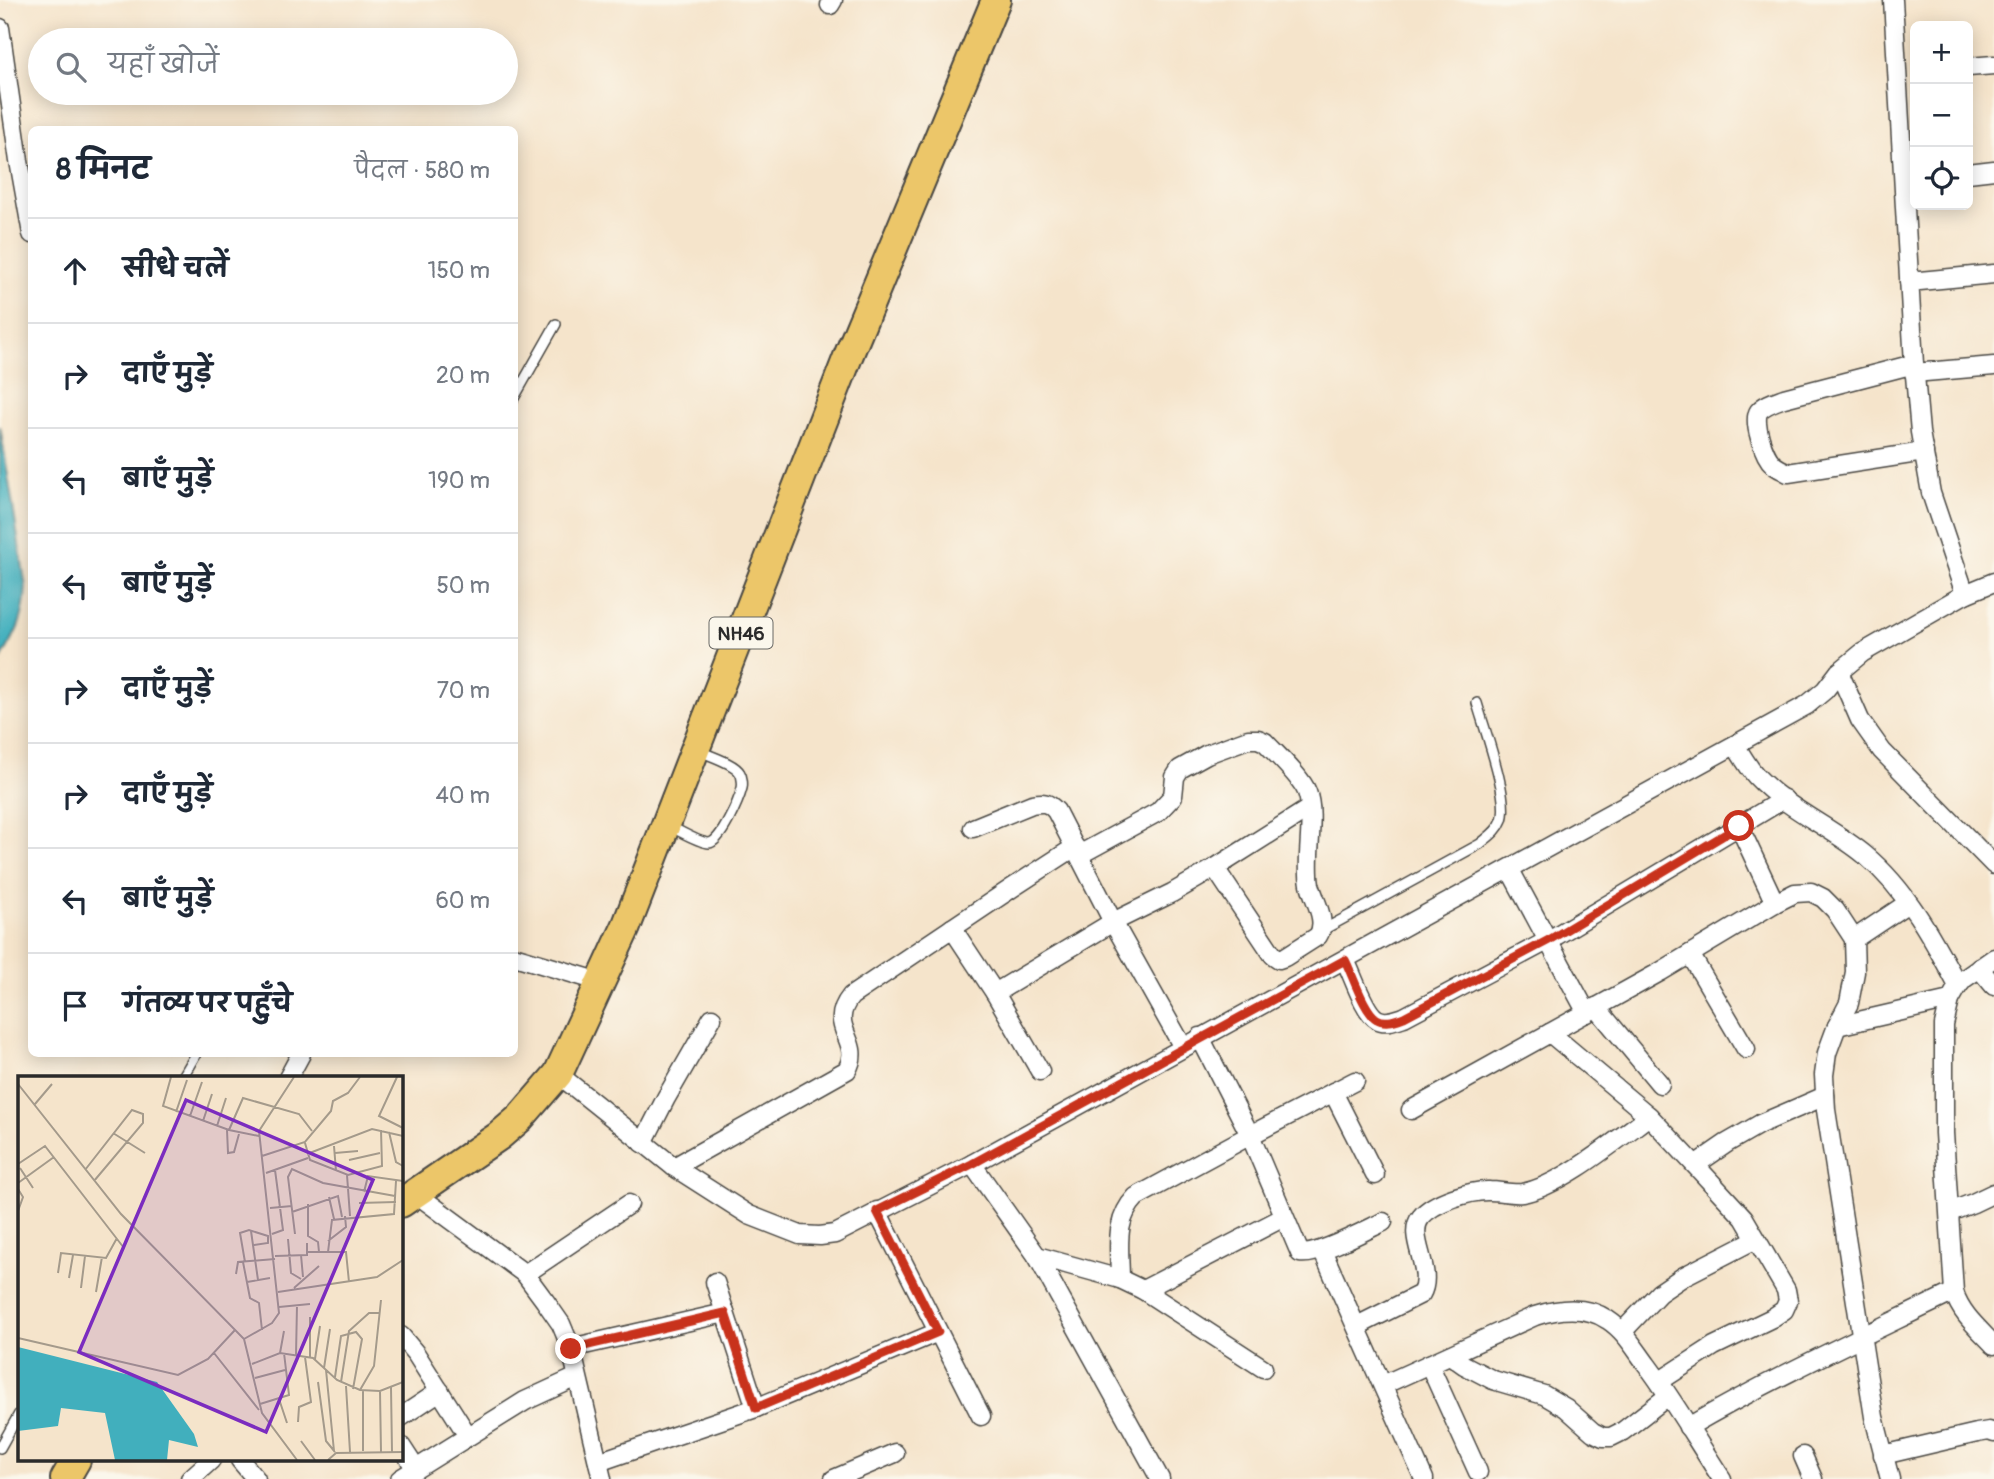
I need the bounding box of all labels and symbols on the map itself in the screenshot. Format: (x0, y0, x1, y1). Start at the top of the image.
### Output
road number: NH46 (710, 618, 772, 648)
route start (1723, 810, 1754, 841)
inset map (18, 1076, 402, 1462)
route end (555, 1333, 586, 1364)

